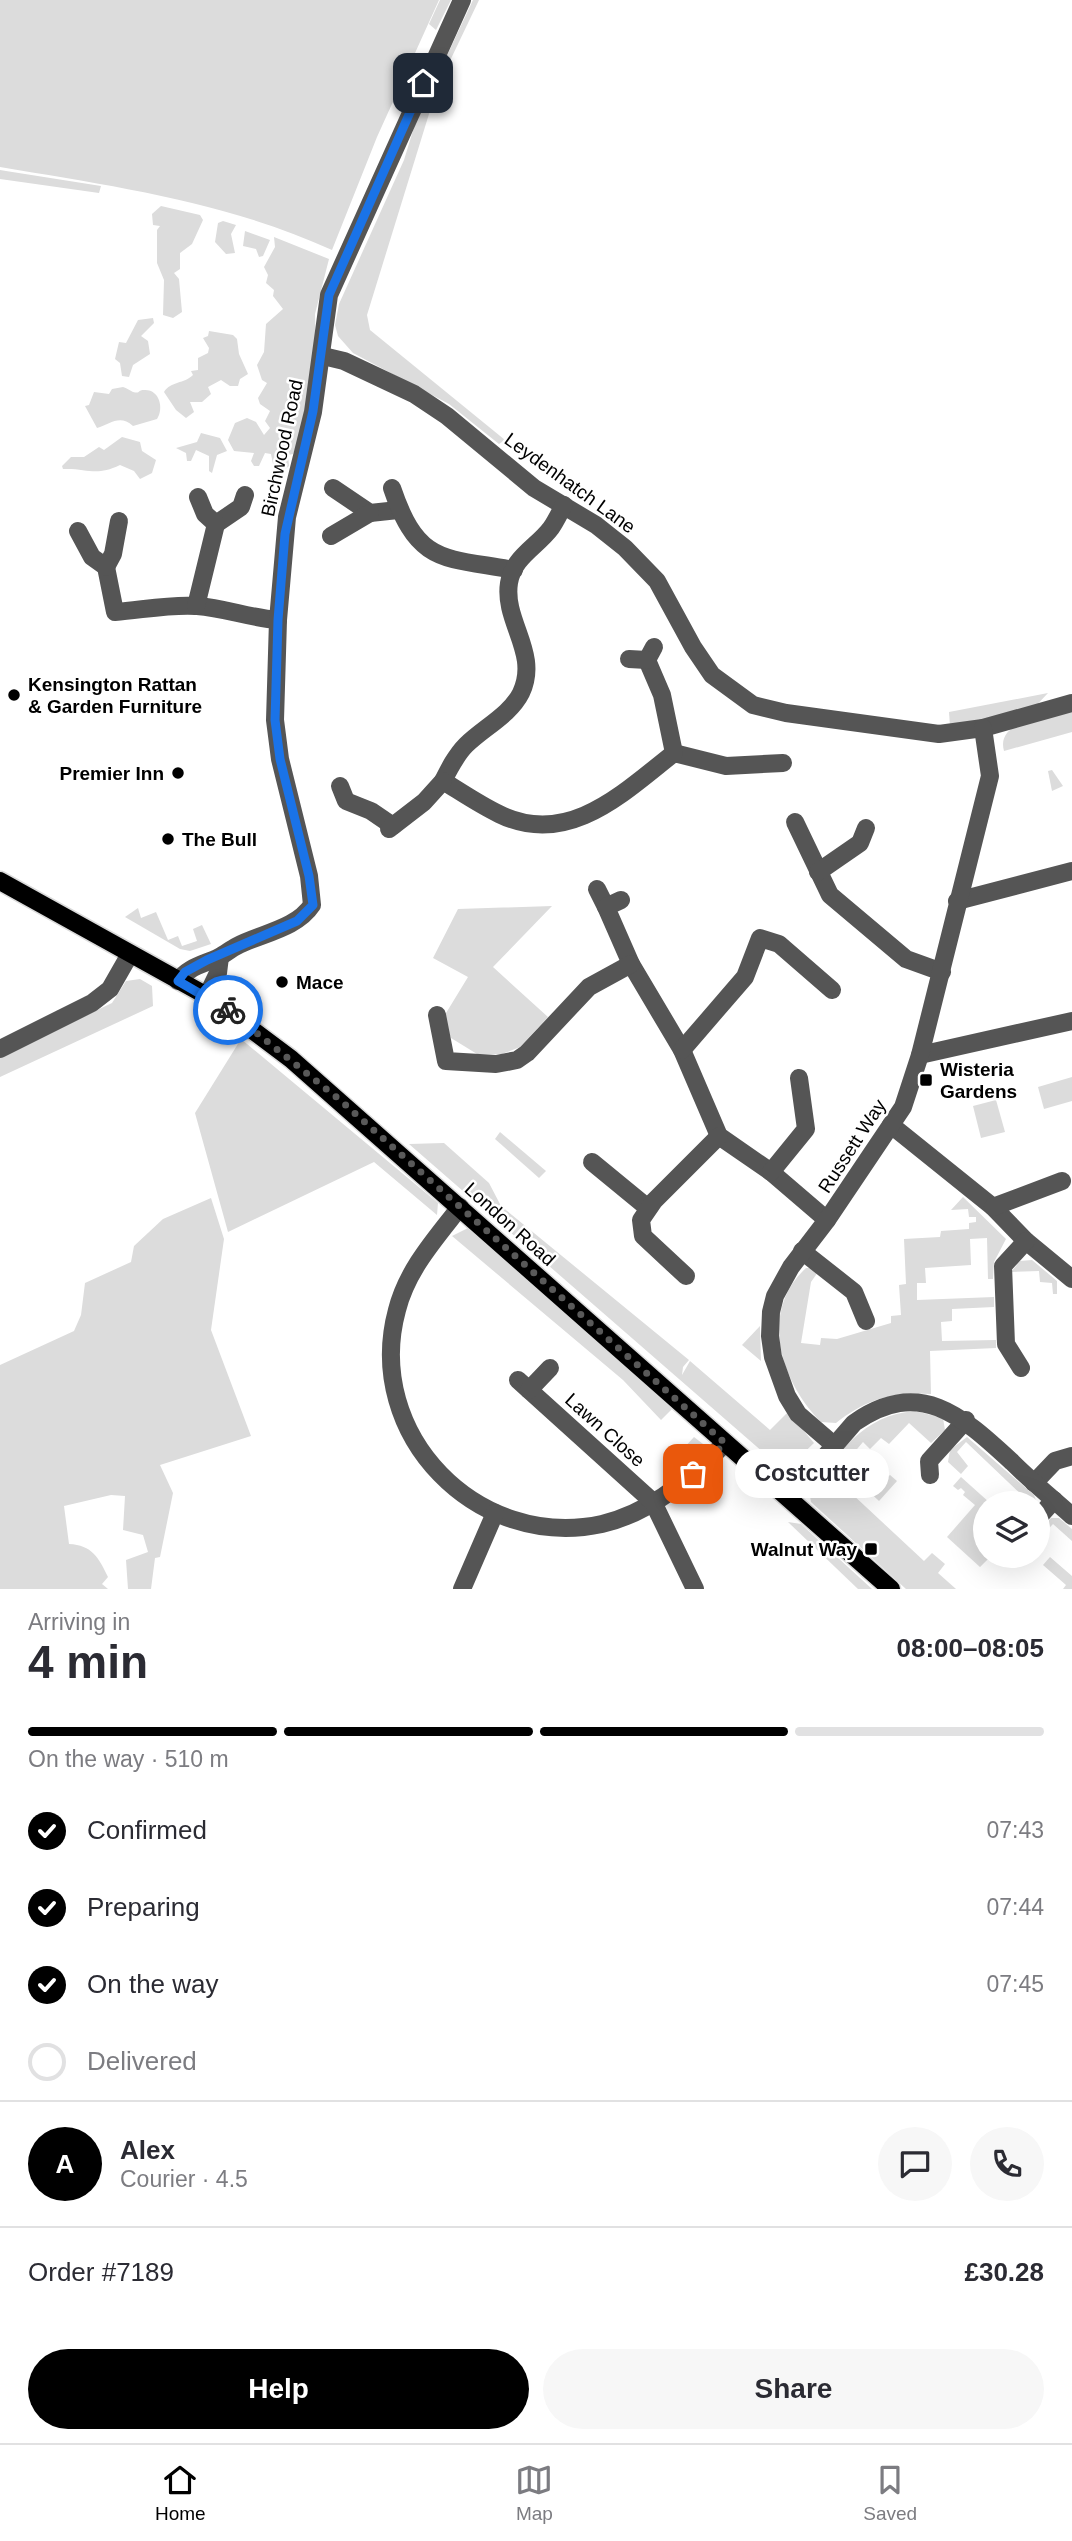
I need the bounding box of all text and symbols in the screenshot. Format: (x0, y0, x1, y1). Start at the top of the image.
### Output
pin (393, 53, 453, 113)
icon: home (404, 64, 442, 102)
street label: Birchwood Road (257, 378, 307, 518)
street label: Leydenhatch Lane (501, 429, 639, 537)
place label: Kensington Rattan & Garden Furniture (28, 674, 202, 717)
marker: Kensington Rattan & Garden Furniture (6, 687, 22, 703)
place label: Premier Inn (59, 763, 164, 784)
marker: Premier Inn (170, 765, 186, 781)
place label: The Bull (182, 829, 257, 850)
marker: The Bull (160, 831, 176, 847)
place label: Mace (296, 972, 344, 993)
marker: Mace (274, 974, 290, 990)
courier (193, 975, 263, 1045)
icon: bike (209, 991, 247, 1029)
place label: Wisteria Gardens (940, 1059, 1017, 1102)
marker: Wisteria Gardens (918, 1072, 934, 1088)
street label: Russett Way (814, 1095, 890, 1197)
street label: London Road (461, 1178, 559, 1270)
street label: Lawn Close (561, 1389, 649, 1471)
pin (663, 1444, 723, 1504)
callout: Costcutter (735, 1450, 889, 1498)
icon: bag (674, 1455, 712, 1493)
text: Costcutter (754, 1460, 870, 1486)
map controls (973, 1491, 1050, 1568)
button: layers (973, 1491, 1050, 1568)
place label: Walnut Way (751, 1539, 857, 1560)
marker: Walnut Way (863, 1541, 879, 1557)
text: Arriving in (28, 1609, 130, 1635)
text: 08:00–08:05 (897, 1633, 1044, 1663)
text: 4 min (28, 1636, 148, 1688)
text: On the way · 510 m (28, 1746, 229, 1772)
icon: check (28, 1812, 66, 1850)
text: Confirmed (87, 1815, 207, 1845)
text: 07:43 (986, 1817, 1044, 1843)
icon: check (28, 1889, 66, 1927)
text: Preparing (87, 1892, 200, 1922)
text: 07:44 (986, 1894, 1044, 1920)
icon: check (28, 1966, 66, 2004)
text: On the way (87, 1969, 219, 1999)
text: 07:45 (986, 1971, 1044, 1997)
text: Delivered (87, 2046, 197, 2076)
button: chat (878, 2127, 952, 2201)
button: phone (970, 2127, 1044, 2201)
text: Alex (120, 2135, 175, 2165)
text: A (56, 2149, 74, 2179)
text: Courier · 4.5 (120, 2166, 248, 2192)
text: Order #7189 (28, 2257, 174, 2287)
text: £30.28 (964, 2257, 1044, 2287)
button: Help (28, 2349, 529, 2429)
button: Share (543, 2349, 1044, 2429)
tab: Home (155, 2461, 206, 2525)
tab: Map (515, 2461, 553, 2525)
tab: Saved (863, 2461, 917, 2525)

